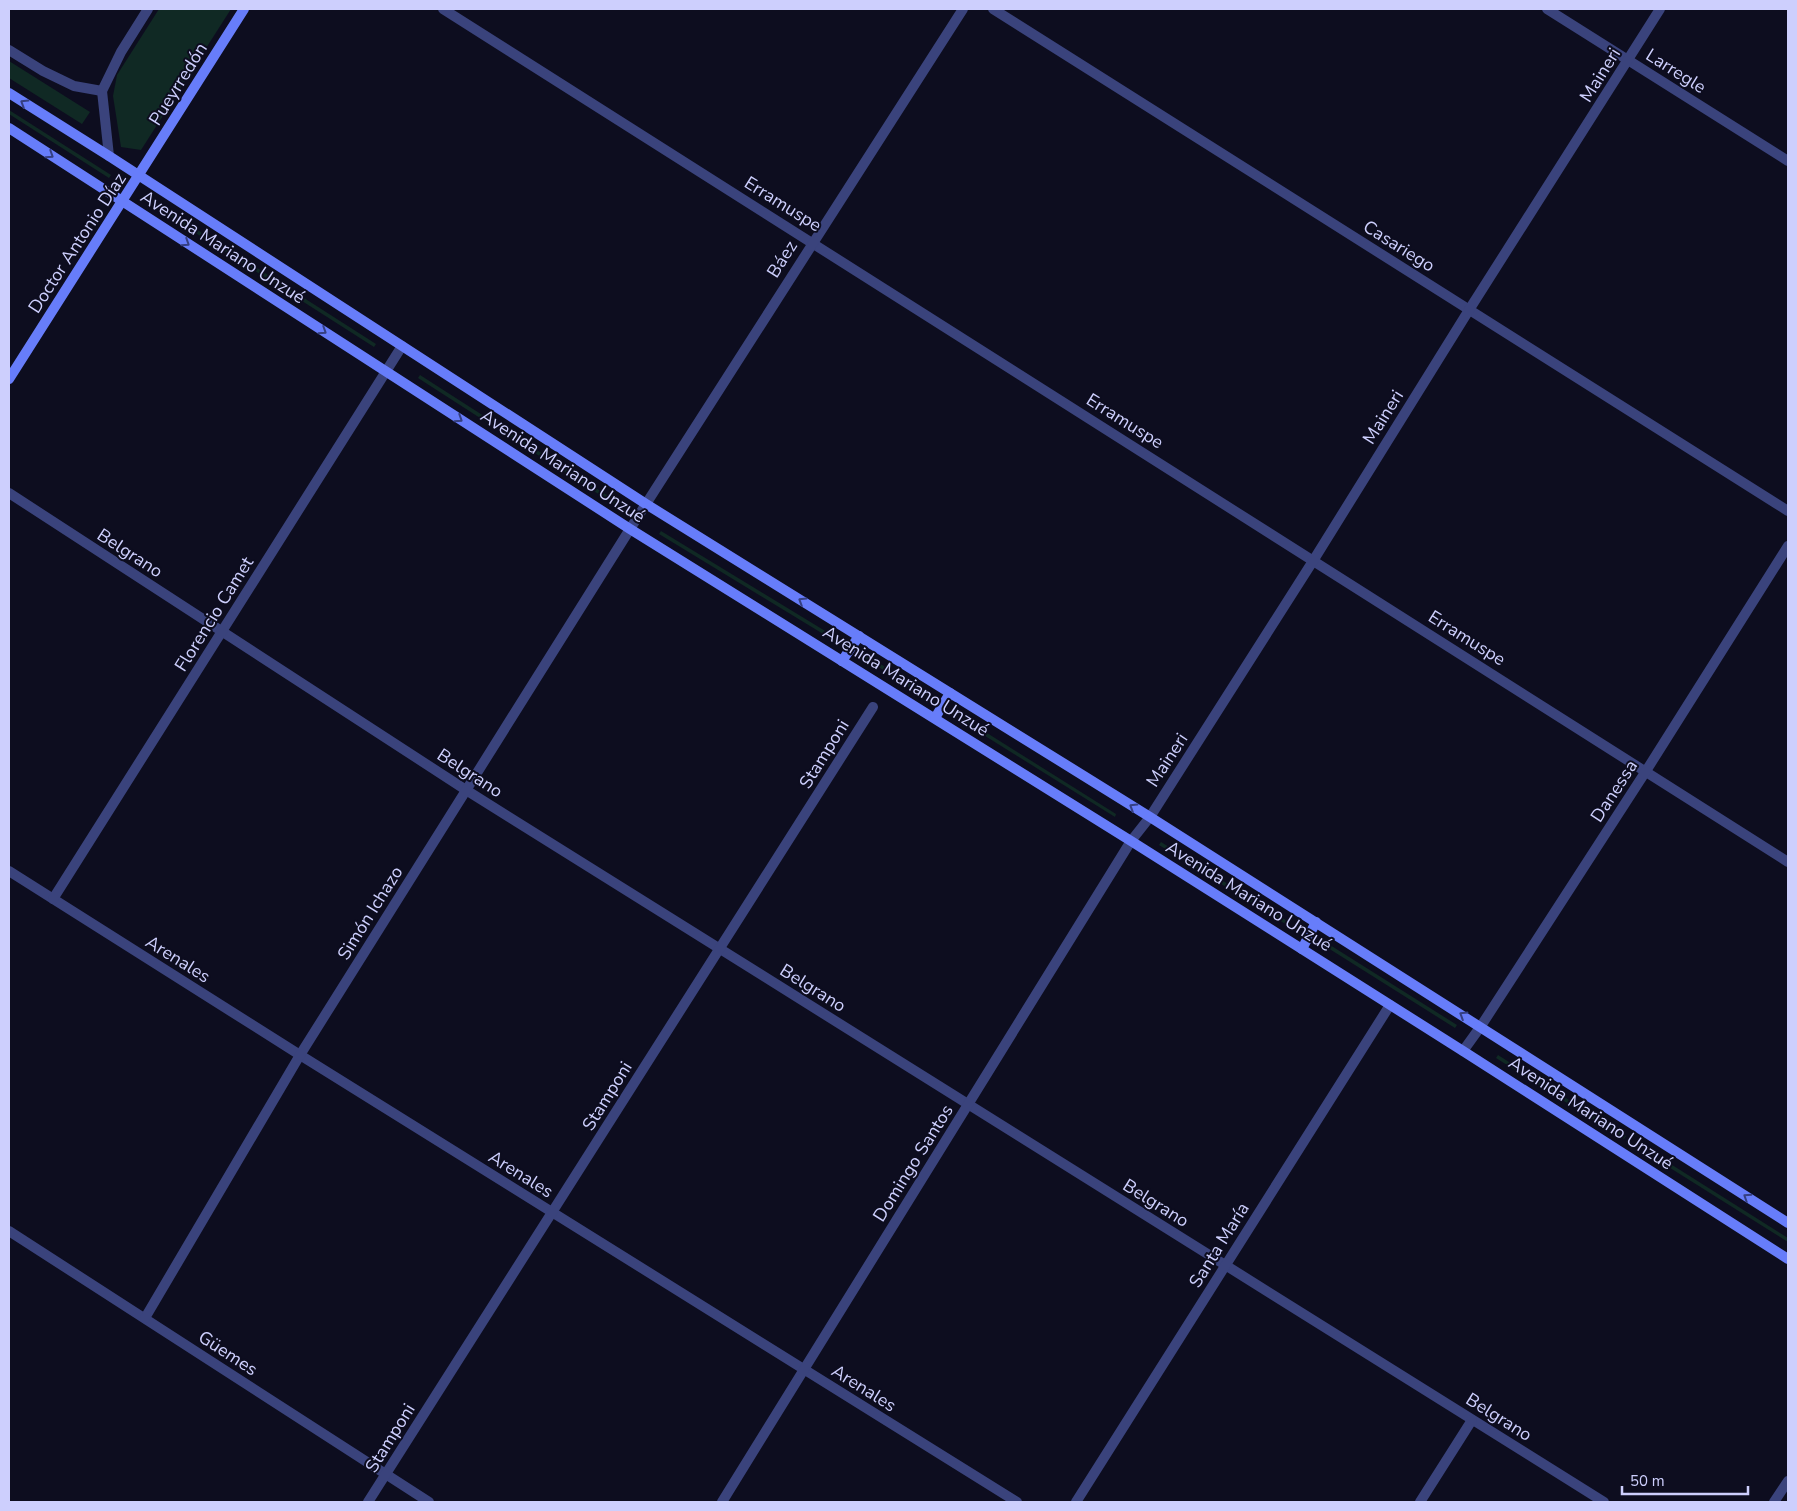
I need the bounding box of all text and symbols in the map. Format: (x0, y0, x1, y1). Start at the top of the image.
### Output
street label: Pueyrredón (143, 38, 213, 130)
street label: Maineri (1574, 43, 1626, 107)
street label: Larregle (1641, 43, 1711, 99)
one-way arrow (21, 100, 30, 109)
one-way arrow (44, 148, 53, 158)
street label: Doctor Antonio Díaz (23, 168, 131, 318)
street label: Erramuspe (740, 171, 826, 237)
street label: Avenida Mariano Unzué (136, 185, 310, 309)
street label: Casariego (1359, 215, 1439, 277)
one-way arrow (181, 236, 190, 246)
street label: Báez (761, 236, 803, 282)
one-way arrow (317, 324, 326, 334)
street label: Maineri (1357, 385, 1409, 449)
street label: Erramuspe (1082, 388, 1168, 454)
street label: Avenida Mariano Unzué (476, 404, 650, 528)
one-way arrow (454, 412, 463, 422)
street label: Belgrano (93, 523, 167, 583)
street label: Florencio Camet (169, 551, 259, 676)
one-way arrow (798, 598, 807, 607)
street label: Erramuspe (1424, 605, 1510, 671)
street label: Avenida Mariano Unzué (818, 620, 994, 742)
street label: Stamponi (793, 715, 855, 793)
street label: Maineri (1141, 729, 1193, 791)
street label: Belgrano (433, 743, 507, 803)
street label: Danessa (1585, 755, 1643, 827)
one-way arrow (1129, 803, 1138, 813)
street label: Avenida Mariano Unzué (1161, 835, 1337, 957)
street label: Simón Ichazo (332, 862, 408, 964)
street label: Arenales (141, 930, 215, 988)
street label: Belgrano (775, 958, 851, 1018)
one-way arrow (1459, 1012, 1468, 1021)
street label: Avenida Mariano Unzué (1504, 1051, 1678, 1175)
street label: Stamponi (576, 1057, 638, 1135)
street label: Domingo Santos (867, 1100, 959, 1226)
street label: Arenales (484, 1145, 558, 1203)
street label: Belgrano (1118, 1173, 1194, 1233)
one-way arrow (1744, 1193, 1753, 1203)
street label: Santa María (1183, 1198, 1255, 1292)
street label: Güemes (194, 1325, 262, 1381)
street label: Arenales (827, 1359, 901, 1417)
street label: Belgrano (1461, 1387, 1537, 1447)
street label: Stamponi (359, 1399, 421, 1477)
scale bar (1622, 1464, 1748, 1496)
text: 50 m (1630, 1471, 1665, 1491)

